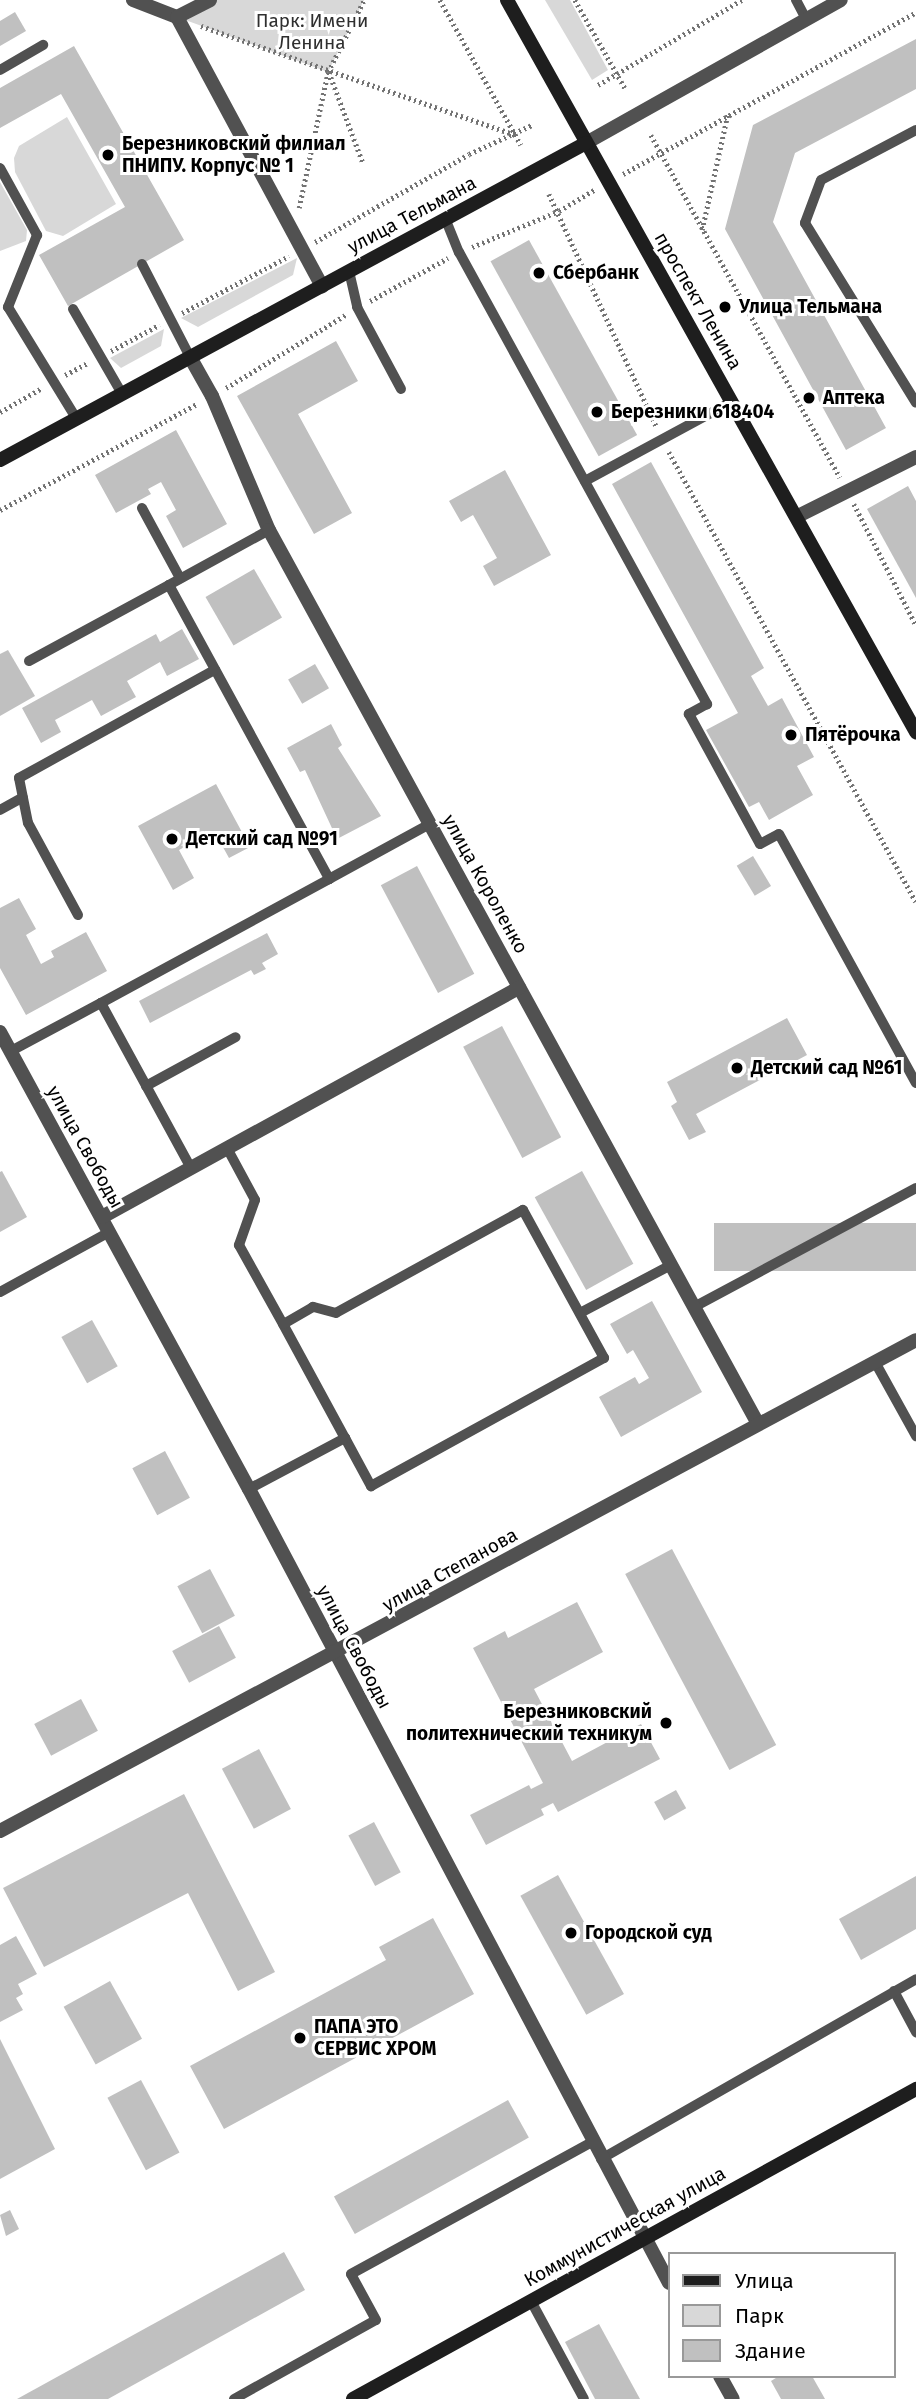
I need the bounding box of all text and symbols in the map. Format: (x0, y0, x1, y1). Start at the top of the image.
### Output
park label: Парк: Имени Ленина (256, 10, 368, 54)
place label: Березниковский филиал ПНИПУ. Корпус № 1 (122, 133, 346, 177)
marker: Березниковский филиал ПНИПУ. Корпус № 1 (100, 147, 116, 163)
street label: улица Тельмана (344, 172, 480, 258)
street label: проспект Ленина (649, 228, 747, 374)
place label: Сбербанк (553, 262, 639, 284)
marker: Сбербанк (531, 265, 547, 281)
place label: Улица Тельмана (739, 296, 882, 318)
marker: Улица Тельмана (717, 299, 733, 315)
place label: Аптека (823, 387, 885, 409)
marker: Аптека (801, 390, 817, 406)
place label: Березники 618404 (611, 401, 774, 423)
marker: Березники 618404 (589, 404, 605, 420)
place label: Пятёрочка (805, 724, 901, 746)
marker: Пятёрочка (783, 727, 799, 743)
street label: улица Короленко (437, 810, 533, 958)
place label: Детский сад №91 (186, 828, 338, 850)
marker: Детский сад №91 (164, 831, 180, 847)
place label: Детский сад №61 (751, 1057, 902, 1079)
marker: Детский сад №61 (729, 1060, 745, 1076)
street label: улица Свободы (42, 1082, 128, 1212)
street label: улица Степанова (378, 1523, 522, 1617)
street label: улица Свободы (312, 1581, 396, 1713)
place label: Березниковский политехнический техникум (406, 1701, 652, 1745)
marker: Березниковский политехнический техникум (658, 1715, 674, 1731)
place label: Городской суд (585, 1922, 712, 1944)
marker: Городской суд (563, 1925, 579, 1941)
place label: ПАПА ЭТО СЕРВИС ХРОМ (314, 2016, 436, 2060)
marker: ПАПА ЭТО СЕРВИС ХРОМ (292, 2030, 308, 2046)
street label: Коммунистическая улица (520, 2162, 730, 2292)
legend (668, 2252, 895, 2378)
text: Улица (735, 2268, 794, 2294)
text: Парк (735, 2303, 784, 2329)
text: Здание (735, 2338, 806, 2364)

